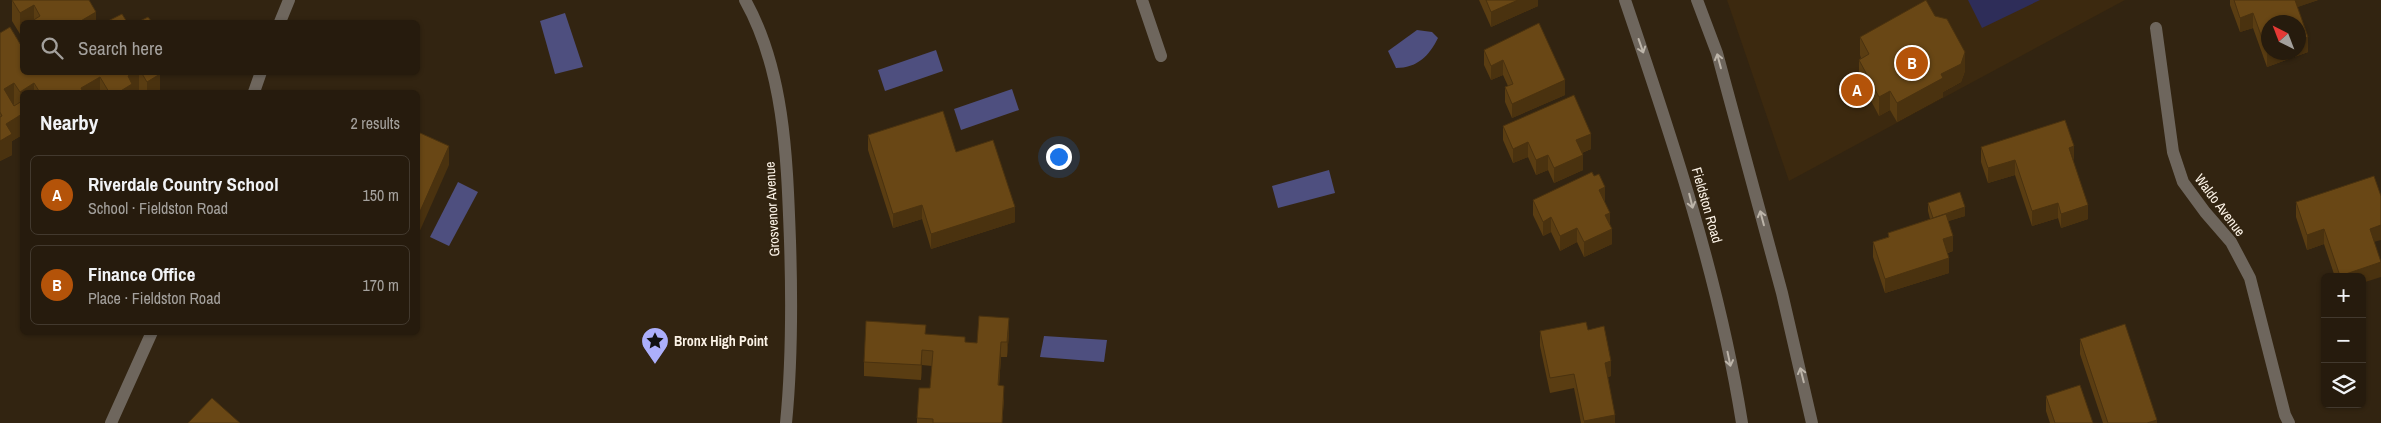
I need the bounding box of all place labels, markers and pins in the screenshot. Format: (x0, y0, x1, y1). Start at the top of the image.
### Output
pin: B (1896, 44, 1928, 82)
pin: A (1841, 71, 1873, 109)
place icon: Bronx High Point (640, 326, 670, 365)
place label: Bronx High Point (674, 332, 768, 350)

